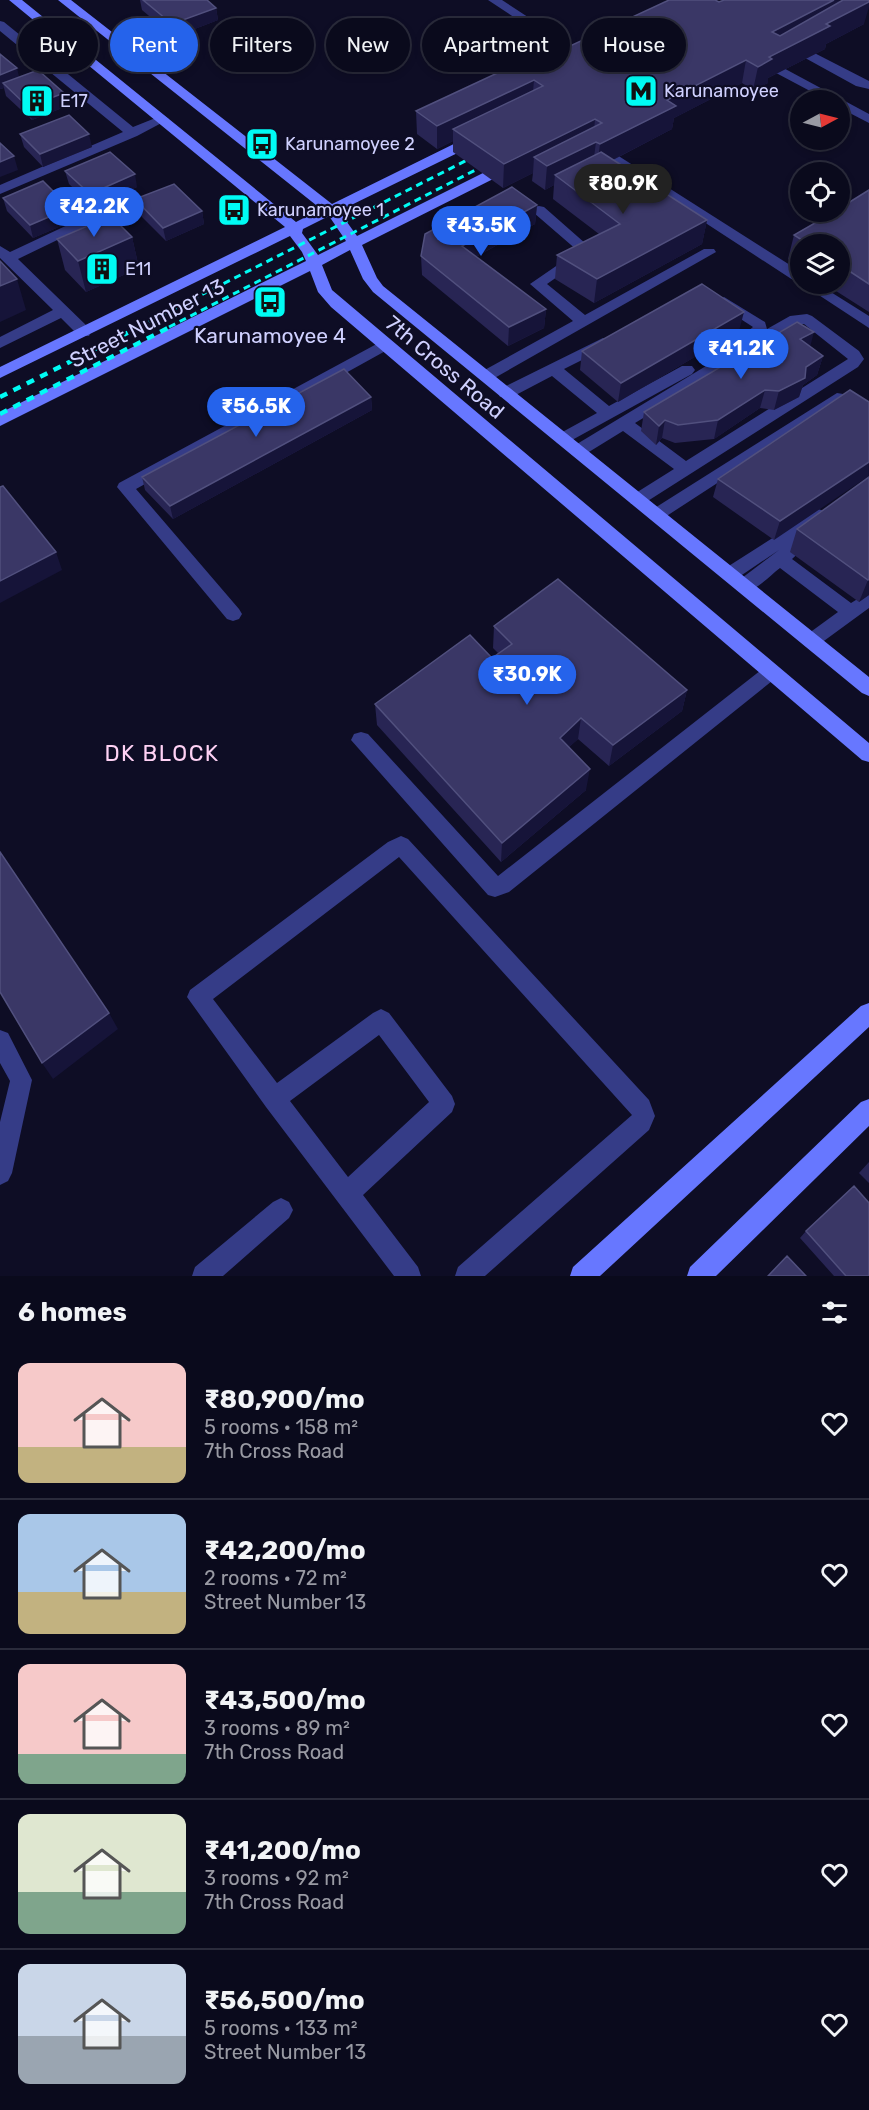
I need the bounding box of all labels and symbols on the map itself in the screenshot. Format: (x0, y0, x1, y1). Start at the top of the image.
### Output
metro station icon: Karunamoyee (623, 73, 659, 109)
place label: Karunamoyee (664, 80, 779, 102)
building icon: E17 (19, 83, 55, 119)
place label: E17 (60, 90, 88, 112)
north arrow (790, 90, 850, 150)
bus stop icon: Karunamoyee 2 (244, 126, 280, 162)
place label: Karunamoyee 2 (285, 133, 415, 155)
pin: ₹80.9K (574, 164, 672, 215)
pin: ₹42.2K (45, 187, 143, 238)
bus stop icon: Karunamoyee 1 (216, 192, 252, 228)
place label: Karunamoyee 1 (257, 199, 384, 221)
pin: ₹43.5K (432, 206, 530, 257)
building icon: E11 (84, 251, 120, 287)
place label: E11 (125, 258, 151, 280)
street label: Street Number 13 (65, 273, 229, 373)
bus stop icon: Karunamoyee 4 (252, 284, 288, 320)
street label: 7th Cross Road (381, 310, 509, 424)
place label: Karunamoyee 4 (194, 323, 346, 348)
pin: ₹41.2K (692, 329, 790, 380)
pin: ₹56.5K (207, 387, 305, 438)
pin: ₹30.9K (478, 655, 576, 706)
district label: DK BLOCK (104, 740, 220, 767)

